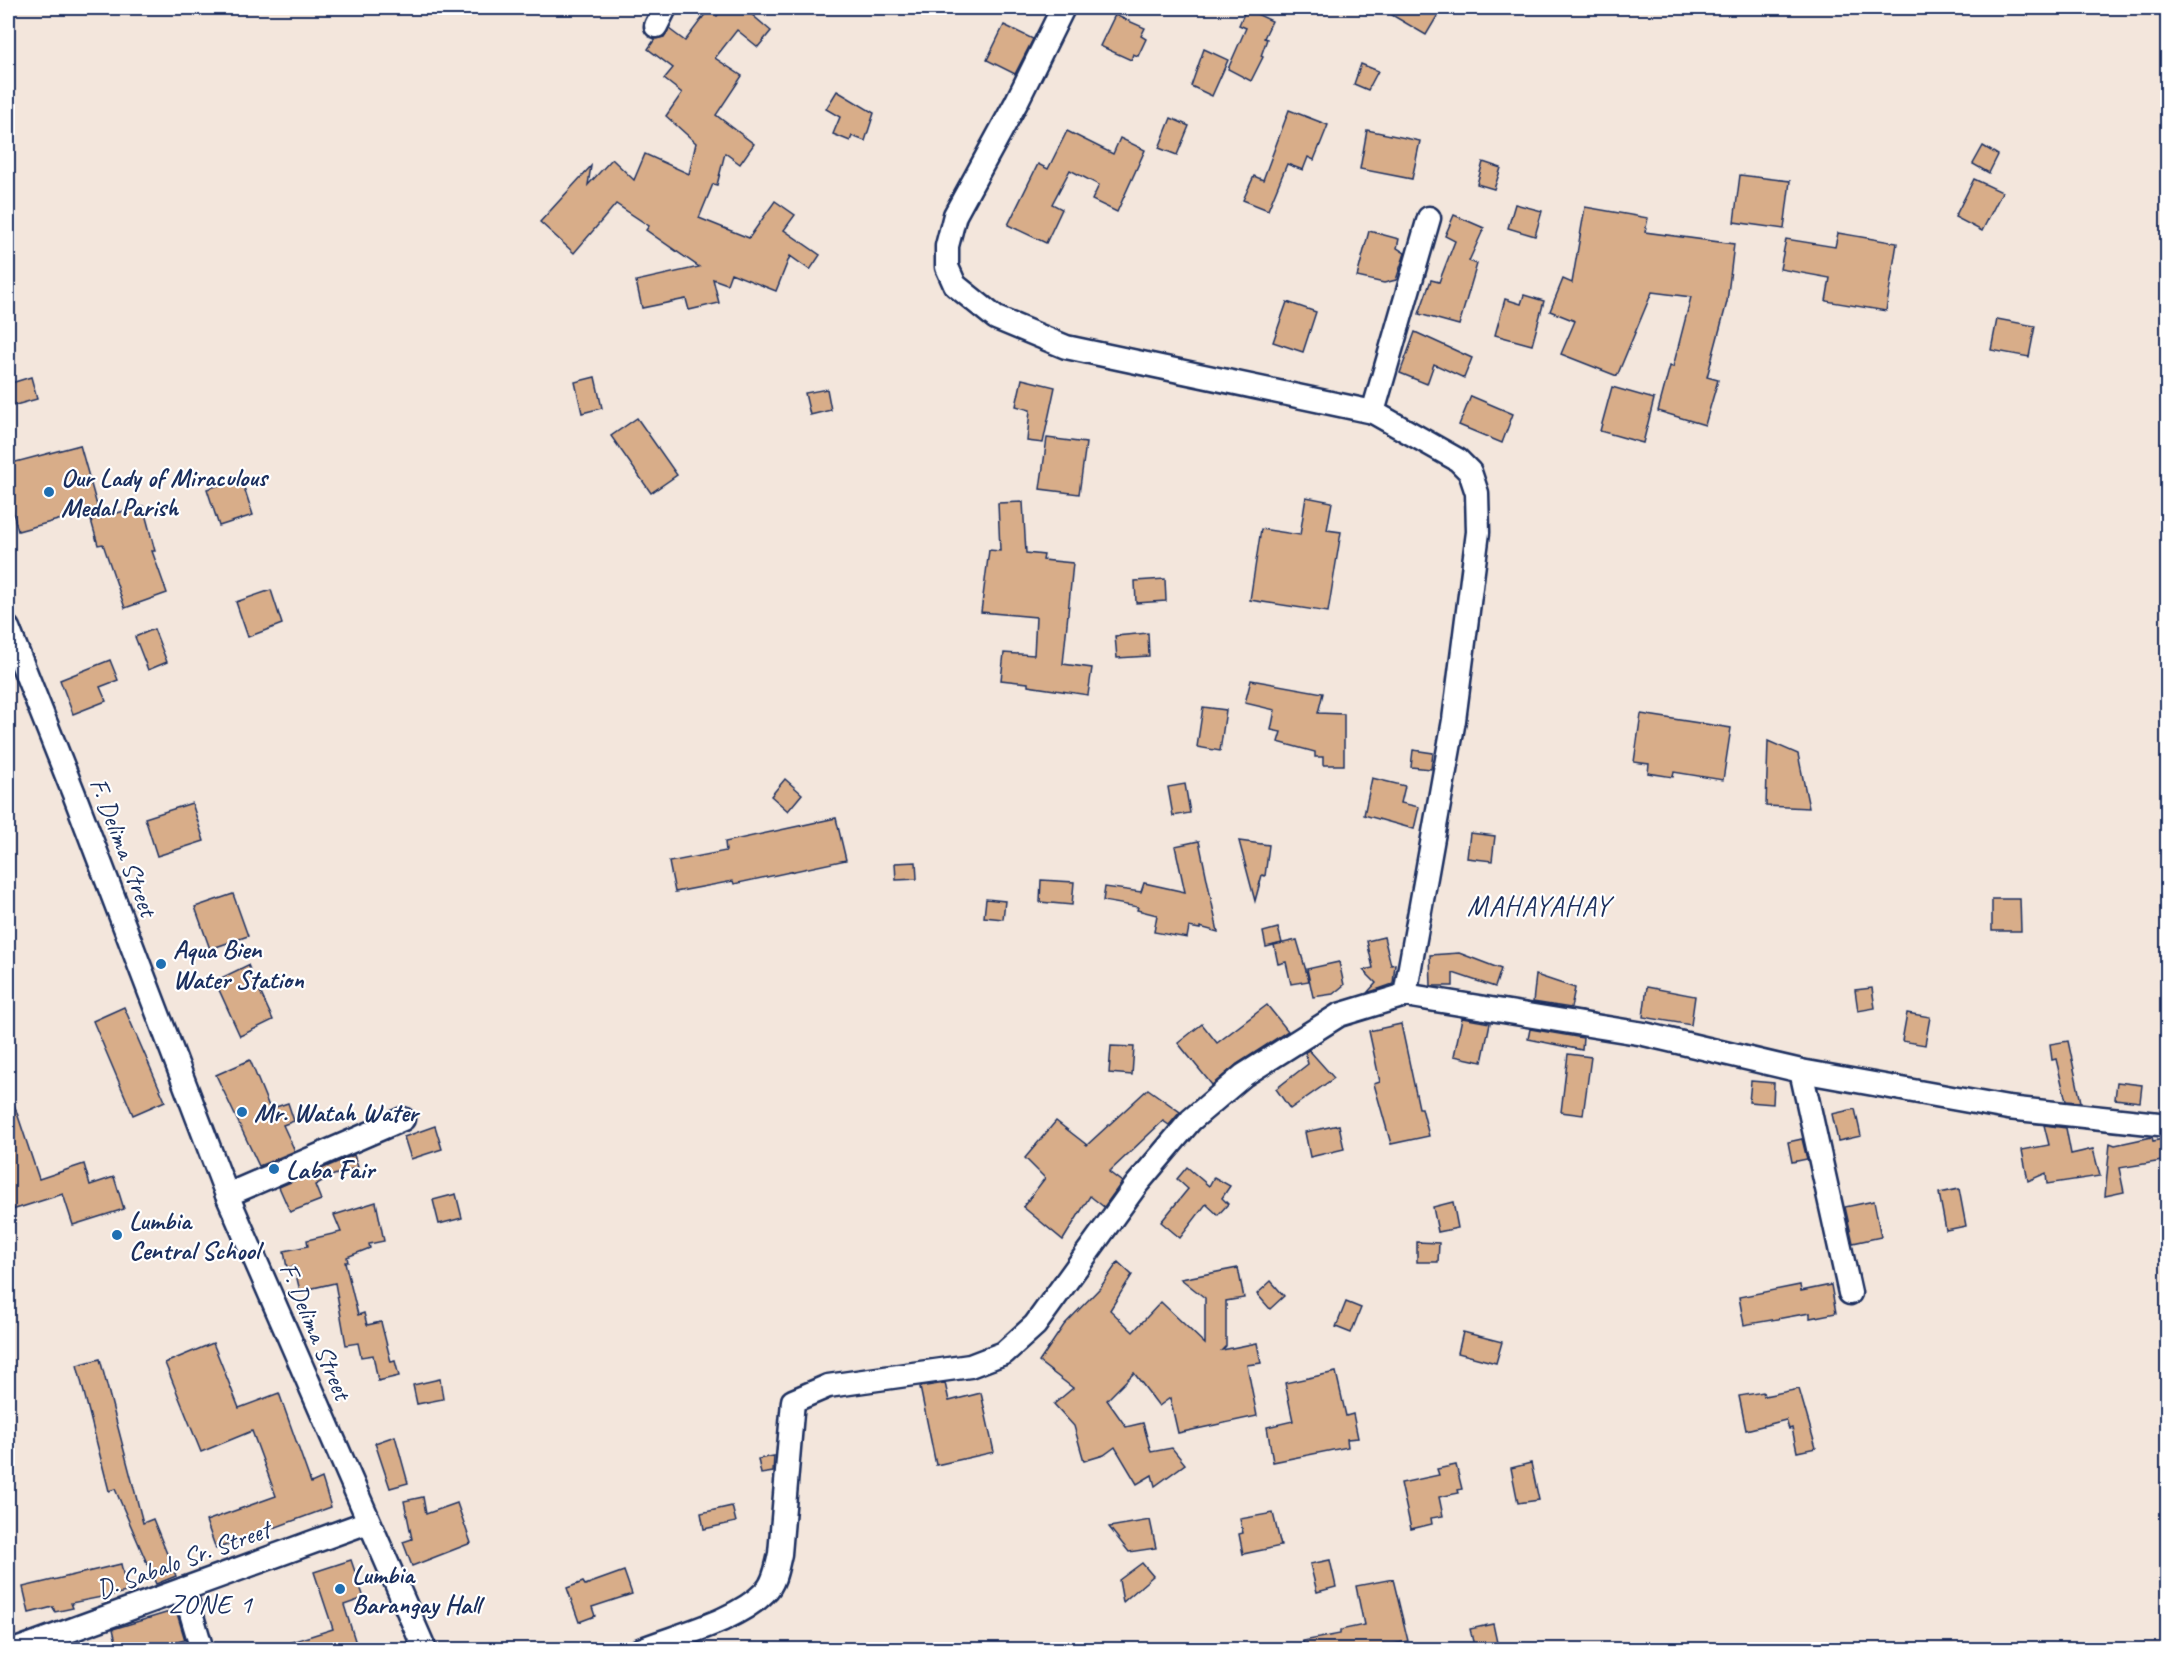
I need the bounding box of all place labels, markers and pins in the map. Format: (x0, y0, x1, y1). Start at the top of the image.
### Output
place label: Our Lady of Miraculous Medal Parish (61, 461, 270, 524)
marker: Our Lady of Miraculous Medal Parish (42, 485, 56, 499)
place label: Aqua Bien Water Station (173, 933, 305, 996)
marker: Aqua Bien Water Station (154, 957, 168, 971)
place label: Mr. Watah Water (254, 1096, 421, 1129)
marker: Mr. Watah Water (235, 1105, 249, 1119)
place label: Laba Fair (286, 1153, 377, 1186)
marker: Laba Fair (267, 1162, 281, 1176)
place label: Lumbia Central School (129, 1204, 265, 1267)
marker: Lumbia Central School (110, 1228, 124, 1242)
place label: Lumbia Barangay Hall (352, 1558, 486, 1621)
marker: Lumbia Barangay Hall (333, 1582, 347, 1596)

